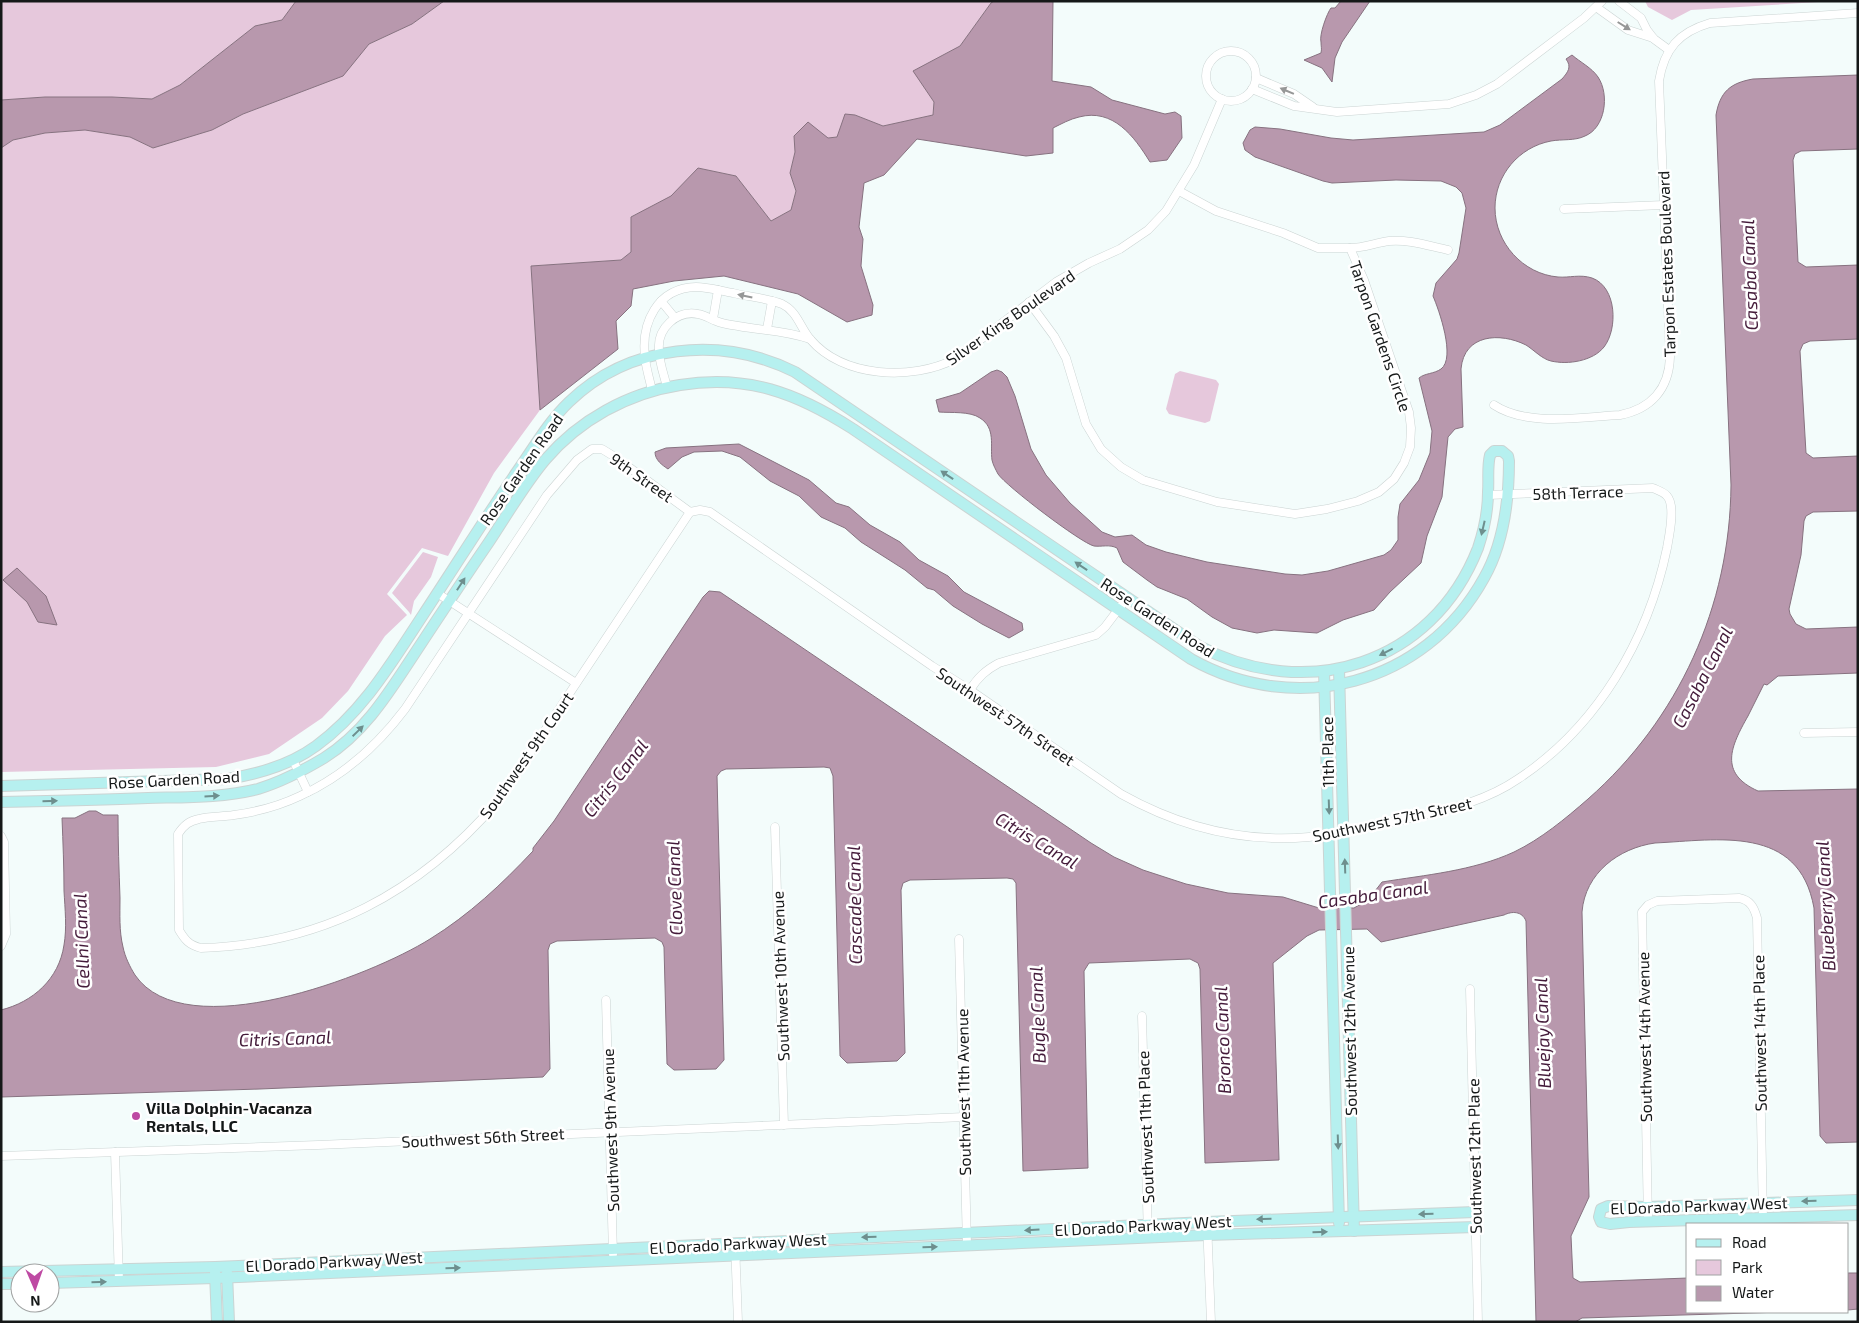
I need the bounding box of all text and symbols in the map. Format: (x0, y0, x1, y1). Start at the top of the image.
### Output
one-way arrow (1617, 21, 1630, 31)
one-way arrow (1280, 86, 1294, 94)
street label: Tarpon Estates Boulevard (1653, 170, 1679, 358)
water label: Casaba Canal (1736, 219, 1762, 331)
street label: Tarpon Gardens Circle (1346, 258, 1416, 414)
street label: Silver King Boulevard (942, 265, 1078, 369)
one-way arrow (737, 292, 753, 300)
street label: Rose Garden Road (475, 410, 567, 528)
street label: 9th Street (607, 448, 677, 506)
one-way arrow (940, 470, 954, 480)
street label: 58th Terrace (1532, 481, 1624, 503)
one-way arrow (1479, 521, 1487, 536)
one-way arrow (1074, 562, 1088, 571)
street label: Rose Garden Road (1098, 573, 1218, 661)
one-way arrow (456, 577, 466, 591)
water label: Casaba Canal (1667, 623, 1737, 731)
one-way arrow (1379, 648, 1393, 656)
street label: Southwest 57th Street (933, 663, 1079, 769)
street label: Southwest 9th Court (475, 688, 577, 822)
street label: 11th Place (1317, 716, 1337, 788)
one-way arrow (351, 725, 363, 737)
water label: Citris Canal (578, 735, 652, 821)
street label: Rose Garden Road (108, 766, 240, 792)
one-way arrow (205, 792, 221, 800)
street label: Southwest 57th Street (1311, 793, 1473, 845)
one-way arrow (42, 797, 58, 805)
one-way arrow (1325, 800, 1333, 816)
water label: Citris Canal (992, 807, 1082, 873)
water label: Clove Canal (661, 840, 687, 936)
water label: Blueberry Canal (1811, 840, 1839, 972)
water label: Cascade Canal (842, 845, 866, 965)
one-way arrow (1341, 858, 1349, 874)
water label: Casaba Canal (1317, 875, 1429, 913)
street label: Southwest 10th Avenue (768, 891, 792, 1061)
water label: Cellni Canal (68, 893, 94, 989)
street label: Southwest 12th Avenue (1338, 946, 1360, 1116)
street label: Southwest 14th Avenue (1633, 952, 1655, 1122)
street label: Southwest 14th Place (1748, 955, 1770, 1111)
water label: Bugle Canal (1024, 966, 1050, 1064)
water label: Bluejay Canal (1529, 977, 1555, 1089)
water label: Bronco Canal (1209, 986, 1235, 1094)
street label: Southwest 11th Avenue (952, 1008, 974, 1176)
water label: Citris Canal (238, 1025, 332, 1051)
street label: Southwest 9th Avenue (598, 1048, 622, 1212)
street label: Southwest 11th Place (1133, 1050, 1157, 1204)
street label: Southwest 12th Place (1463, 1078, 1485, 1234)
place label: Villa Dolphin-Vacanza Rentals, LLC (146, 1098, 312, 1135)
marker: Villa Dolphin-Vacanza Rentals, LLC (130, 1110, 142, 1122)
street label: Southwest 56th Street (401, 1123, 565, 1151)
one-way arrow (1334, 1135, 1342, 1151)
street label: El Dorado Parkway West (1610, 1192, 1788, 1218)
one-way arrow (1801, 1198, 1817, 1206)
one-way arrow (1418, 1210, 1434, 1218)
street label: El Dorado Parkway West (1054, 1211, 1232, 1239)
one-way arrow (1256, 1215, 1272, 1223)
legend (1686, 1223, 1849, 1313)
one-way arrow (1023, 1227, 1039, 1235)
one-way arrow (1312, 1228, 1328, 1236)
street label: El Dorado Parkway West (649, 1229, 827, 1257)
text: Road (1732, 1233, 1767, 1251)
one-way arrow (861, 1234, 877, 1242)
one-way arrow (923, 1242, 939, 1250)
street label: El Dorado Parkway West (245, 1247, 423, 1275)
text: Park (1732, 1258, 1763, 1276)
north arrow (10, 1263, 60, 1313)
one-way arrow (446, 1263, 462, 1271)
one-way arrow (91, 1277, 107, 1285)
text: Water (1732, 1283, 1774, 1301)
text: N (30, 1293, 41, 1310)

